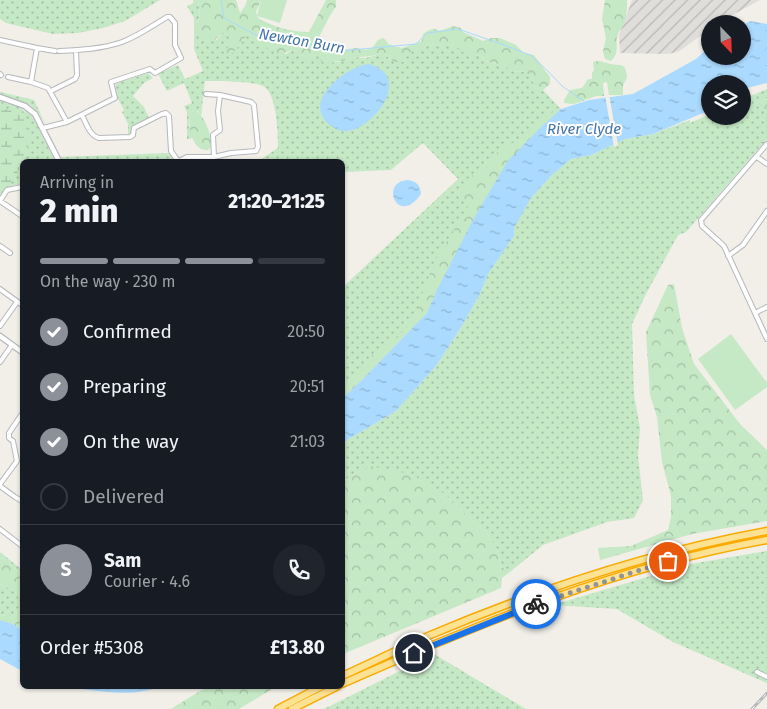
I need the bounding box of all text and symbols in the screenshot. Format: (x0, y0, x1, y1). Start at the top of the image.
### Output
north arrow (701, 15, 751, 65)
map controls (701, 15, 751, 125)
water label: Newton Burn (258, 25, 346, 57)
button: layers (701, 75, 751, 125)
water label: River Clyde (547, 120, 621, 138)
text: Arriving in (40, 173, 114, 192)
text: 21:20–21:25 (228, 190, 325, 213)
text: 2 min (40, 192, 118, 230)
text: On the way · 230 m (40, 272, 175, 291)
icon: check (40, 318, 68, 346)
text: Confirmed (83, 320, 172, 343)
text: 20:50 (287, 322, 325, 341)
icon: check (40, 373, 68, 401)
text: Preparing (83, 375, 166, 398)
text: 20:51 (290, 377, 325, 396)
icon: check (40, 428, 68, 456)
text: On the way (83, 430, 179, 453)
text: 21:03 (290, 432, 325, 451)
text: Delivered (83, 485, 165, 508)
pin (647, 540, 689, 582)
button: phone (273, 544, 325, 596)
icon: bag (654, 547, 682, 575)
text: Sam (104, 549, 141, 572)
text: S (61, 558, 71, 581)
text: Courier · 4.6 (104, 572, 190, 591)
courier (511, 579, 561, 629)
icon: bike (522, 590, 550, 618)
pin (393, 632, 435, 674)
text: Order #5308 (40, 636, 144, 659)
text: £13.80 (270, 636, 325, 659)
icon: home (400, 639, 428, 667)

